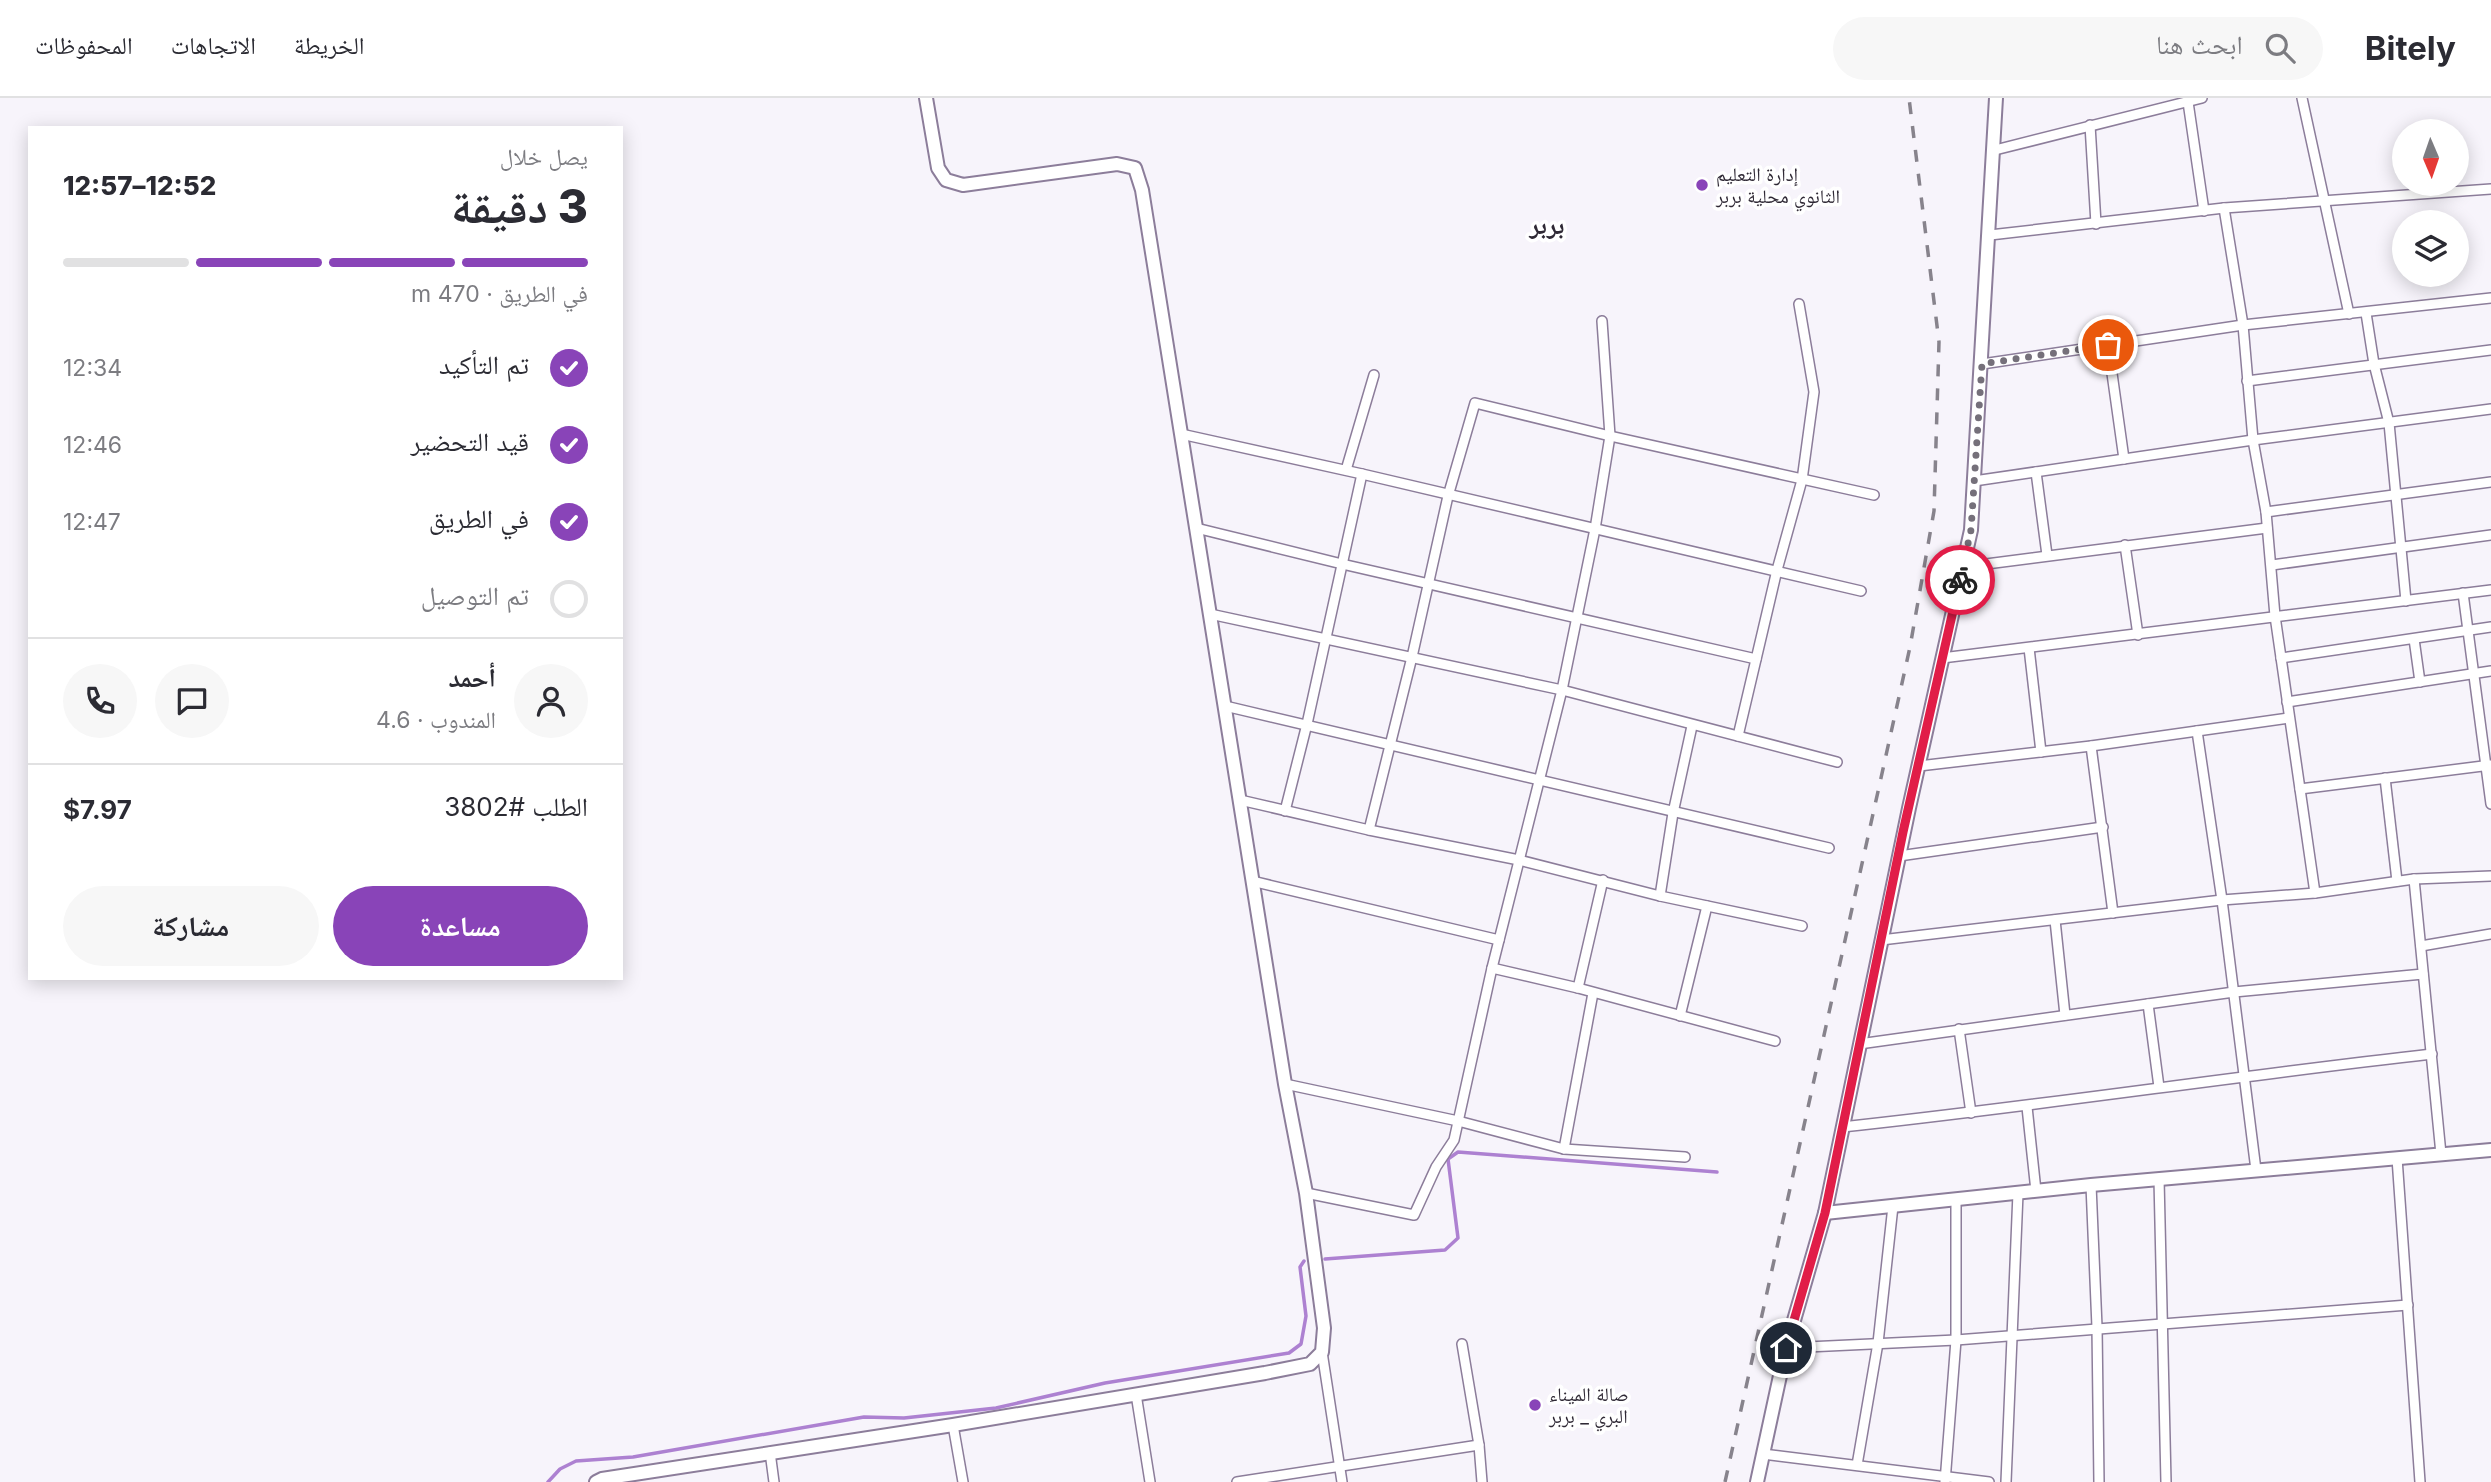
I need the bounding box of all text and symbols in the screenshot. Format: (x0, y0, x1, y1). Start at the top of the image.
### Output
search box (1833, 17, 2323, 80)
text: Bitely (2365, 28, 2456, 68)
text: ابحث هنا (2156, 29, 2243, 60)
icon: search (2261, 29, 2299, 67)
text: المحفوظات (35, 31, 133, 60)
text: الاتجاهات (171, 31, 256, 60)
text: الخريطة (294, 31, 365, 60)
north arrow (2392, 119, 2469, 196)
map controls (2392, 119, 2469, 287)
text: يصل خلال (500, 143, 588, 171)
place label: إدارة التعليم الثانوي محلية بربر (1715, 163, 1840, 211)
text: 12:52–12:57 (63, 170, 216, 201)
marker: إدارة التعليم الثانوي محلية بربر (1694, 177, 1710, 193)
text: 3 دقيقة (451, 178, 588, 234)
district label: بربر (1529, 209, 1564, 240)
button: layers (2392, 210, 2469, 287)
text: في الطريق · 470 m (411, 280, 588, 308)
pin (2078, 315, 2138, 375)
icon: bag (2089, 326, 2127, 364)
text: تم التأكيد (439, 349, 529, 380)
icon: check (550, 349, 588, 387)
text: 12:34 (63, 354, 122, 382)
text: قيد التحضير (411, 426, 529, 457)
icon: check (550, 426, 588, 464)
text: 12:46 (63, 431, 122, 459)
text: في الطريق (429, 503, 529, 534)
icon: check (550, 503, 588, 541)
text: 12:47 (63, 508, 121, 536)
courier (1925, 545, 1995, 615)
icon: bike (1941, 561, 1979, 599)
text: تم التوصيل (421, 580, 529, 611)
text: أحمد (448, 662, 496, 693)
button: phone (63, 664, 137, 738)
button: chat (155, 664, 229, 738)
button: person (514, 664, 588, 738)
text: المندوب · 4.6 (376, 706, 496, 734)
text: الطلب #3802 (444, 791, 588, 822)
text: $7.97 (63, 794, 132, 825)
button: مشاركة (63, 886, 319, 966)
button: مساعدة (333, 886, 588, 966)
pin (1756, 1318, 1816, 1378)
icon: home (1767, 1329, 1805, 1367)
place label: صالة الميناء البري _ بربر (1548, 1383, 1629, 1431)
marker: صالة الميناء البري _ بربر (1527, 1397, 1543, 1413)

